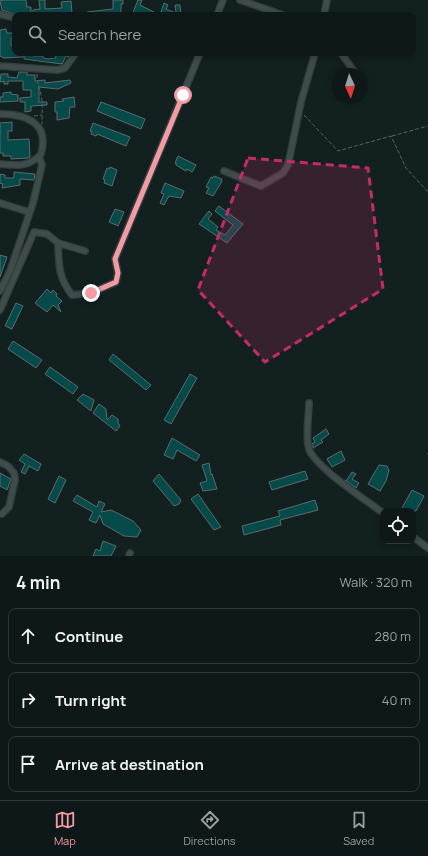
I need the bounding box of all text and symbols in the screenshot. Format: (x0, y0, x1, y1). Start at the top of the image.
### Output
search box (12, 12, 416, 56)
icon: search (26, 23, 48, 45)
text: Search here (58, 24, 141, 45)
north arrow (332, 68, 368, 104)
route start (174, 86, 192, 104)
route end (82, 284, 100, 302)
map controls (380, 508, 416, 544)
button: locate (380, 508, 416, 544)
text: 4 min (16, 571, 60, 594)
text: Walk · 320 m (339, 573, 412, 591)
icon: ahead (17, 625, 39, 647)
text: Continue (55, 626, 123, 647)
text: 280 m (374, 627, 411, 645)
icon: right (17, 689, 39, 711)
text: Turn right (55, 690, 126, 711)
text: 40 m (382, 691, 411, 709)
icon: arrive (17, 753, 39, 775)
text: Arrive at destination (55, 754, 204, 775)
tab: Map (54, 809, 76, 848)
tab: Directions (183, 809, 236, 848)
tab: Saved (343, 809, 374, 848)

